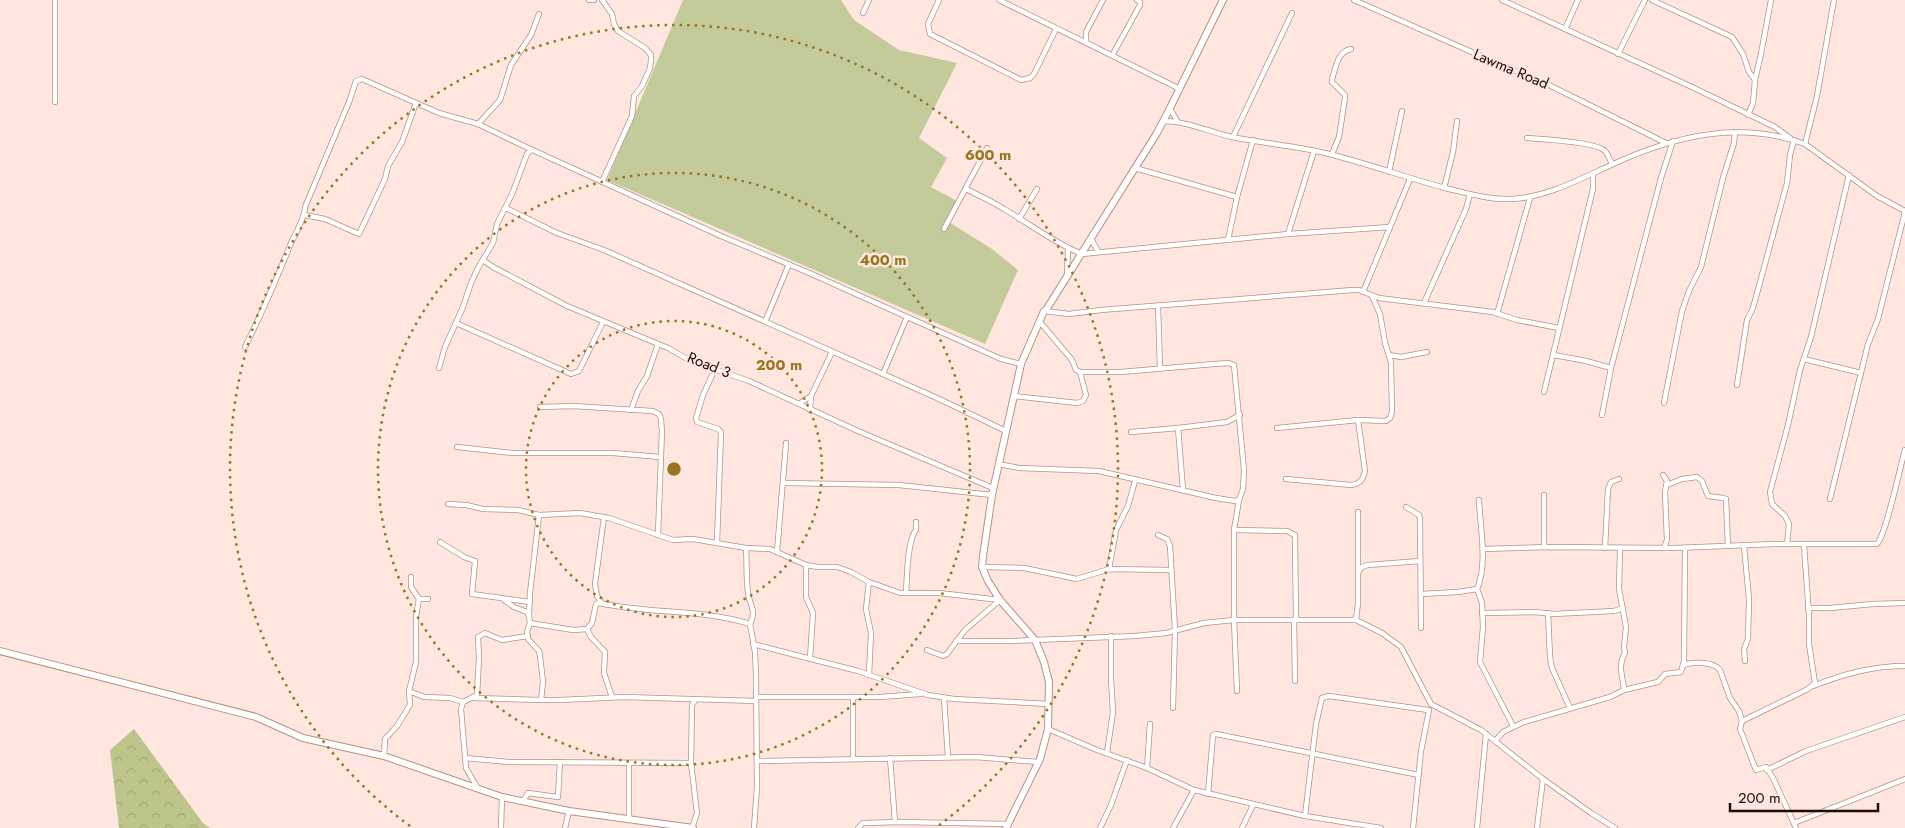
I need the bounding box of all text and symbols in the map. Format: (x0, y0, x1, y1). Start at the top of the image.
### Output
street label: Lawma Road (1470, 43, 1552, 95)
text: 600 m (965, 144, 1011, 166)
text: 400 m (859, 249, 907, 271)
street label: Road 3 (684, 346, 734, 384)
text: 200 m (756, 354, 802, 376)
centre of rings (665, 460, 683, 478)
scale bar (1730, 780, 1878, 812)
text: 200 m (1738, 787, 1781, 809)

